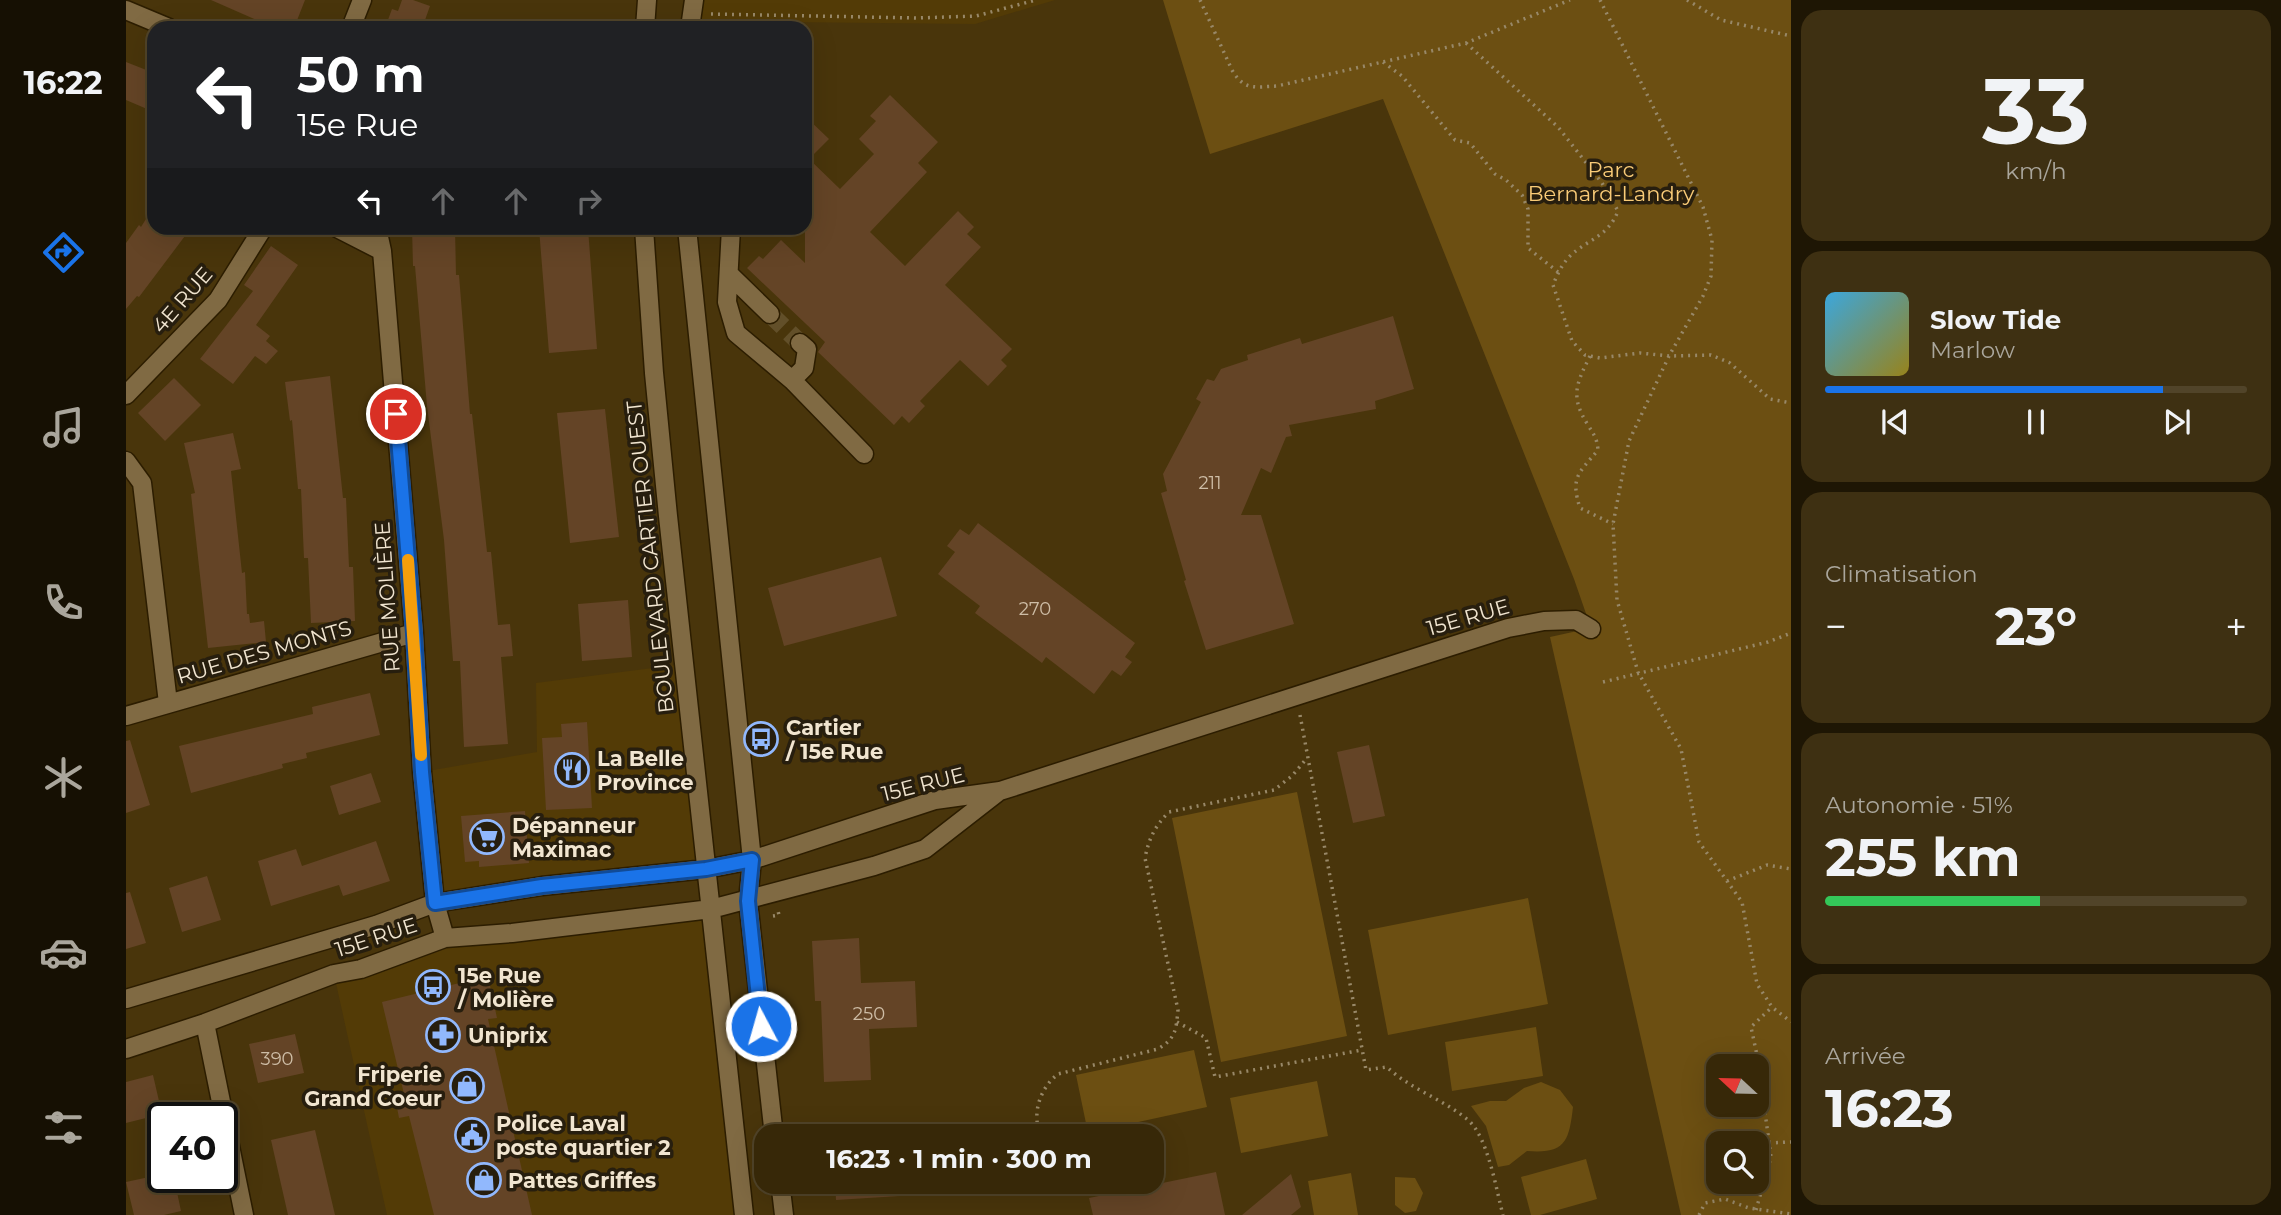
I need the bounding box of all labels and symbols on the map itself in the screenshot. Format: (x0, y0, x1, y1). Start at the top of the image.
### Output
park label: Parc Bernard-Landry (1528, 157, 1695, 206)
street label: 4E RUE (147, 262, 217, 338)
pin (366, 384, 426, 444)
street label: BOULEVARD CARTIER OUEST (621, 400, 679, 714)
house number: 211 (1198, 472, 1222, 494)
street label: RUE MOLIÈRE (369, 521, 405, 673)
street label: 15E RUE (1424, 593, 1512, 641)
house number: 270 (1019, 598, 1051, 620)
street label: RUE DES MONTS (174, 615, 354, 689)
place label: Cartier / 15e Rue (785, 715, 883, 764)
bus stop icon: Cartier / 15e Rue (742, 720, 780, 758)
place label: La Belle Province (597, 746, 693, 795)
restaurant icon: La Belle Province (553, 751, 591, 789)
street label: 15E RUE (879, 762, 967, 806)
place label: Dépanneur Maximac (512, 813, 636, 862)
supermarket icon: Dépanneur Maximac (468, 818, 506, 856)
street label: 15E RUE (332, 912, 420, 962)
place label: 15e Rue / Molière (457, 963, 554, 1012)
bus stop icon: 15e Rue / Molière (414, 968, 452, 1006)
position arrow (724, 989, 798, 1063)
house number: 250 (853, 1003, 885, 1025)
pharmacy icon: Uniprix (424, 1016, 462, 1054)
place label: Uniprix (468, 1023, 548, 1048)
house number: 390 (260, 1048, 294, 1070)
north arrow (1706, 1054, 1769, 1116)
place label: Friperie Grand Coeur (304, 1062, 442, 1111)
shop icon: Friperie Grand Coeur (448, 1067, 486, 1105)
speed limit sign: 40 (147, 1102, 238, 1193)
place label: Police Laval poste quartier 2 (496, 1111, 671, 1160)
public building icon: Police Laval poste quartier 2 (453, 1116, 491, 1154)
shop icon: Pattes Griffes (465, 1161, 503, 1199)
place label: Pattes Griffes (508, 1168, 656, 1193)

